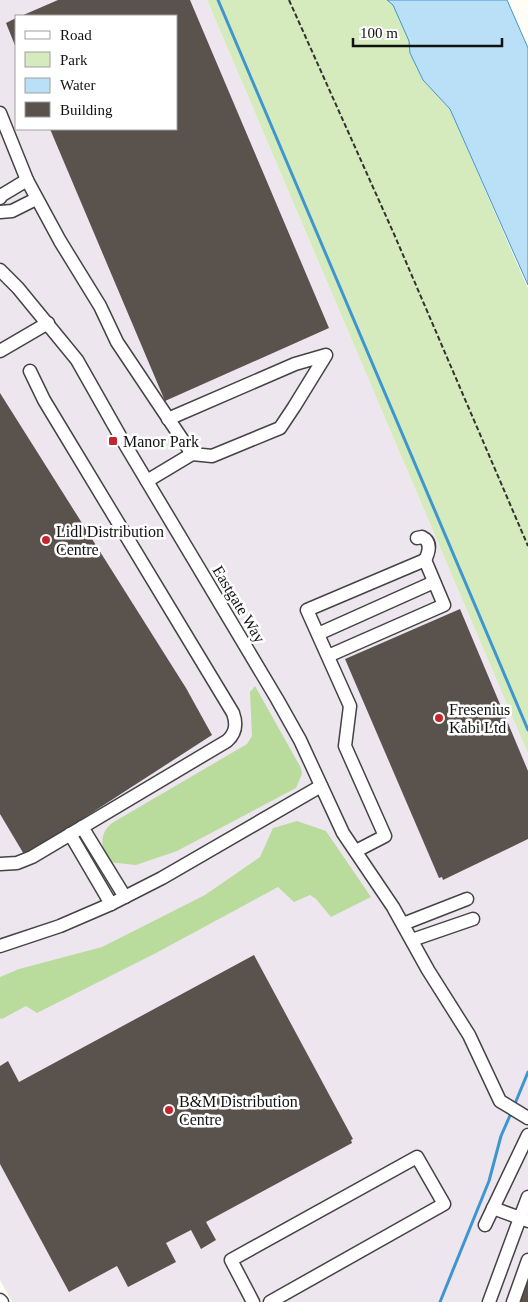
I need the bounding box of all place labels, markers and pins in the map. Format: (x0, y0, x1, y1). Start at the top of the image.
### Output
place label: Manor Park (123, 433, 199, 450)
marker: Manor Park (107, 435, 119, 447)
place label: Lidl Distribution Centre (56, 523, 164, 558)
marker: Lidl Distribution Centre (40, 534, 52, 546)
place label: Fresenius Kabi Ltd (449, 701, 510, 736)
marker: Fresenius Kabi Ltd (433, 712, 445, 724)
place label: B&M Distribution Centre (179, 1093, 298, 1128)
marker: B&M Distribution Centre (163, 1104, 175, 1116)

